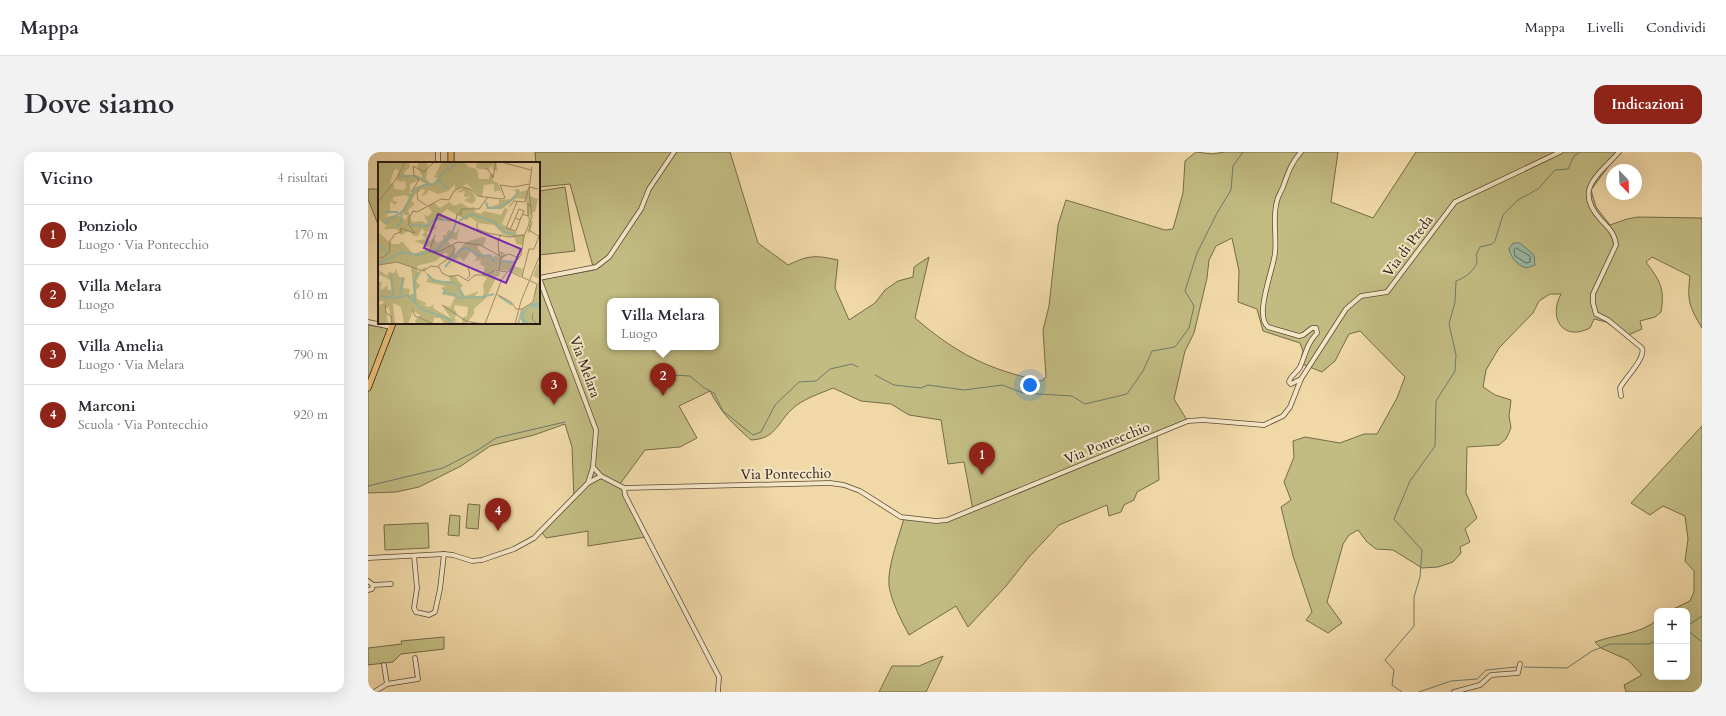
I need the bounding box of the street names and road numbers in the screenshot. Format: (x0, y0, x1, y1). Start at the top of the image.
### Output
street label: Via di Preda (1379, 211, 1437, 281)
street label: Via Melara (565, 334, 605, 400)
street label: Via Pontecchio (1061, 417, 1153, 469)
street label: Via Pontecchio (741, 464, 832, 484)

